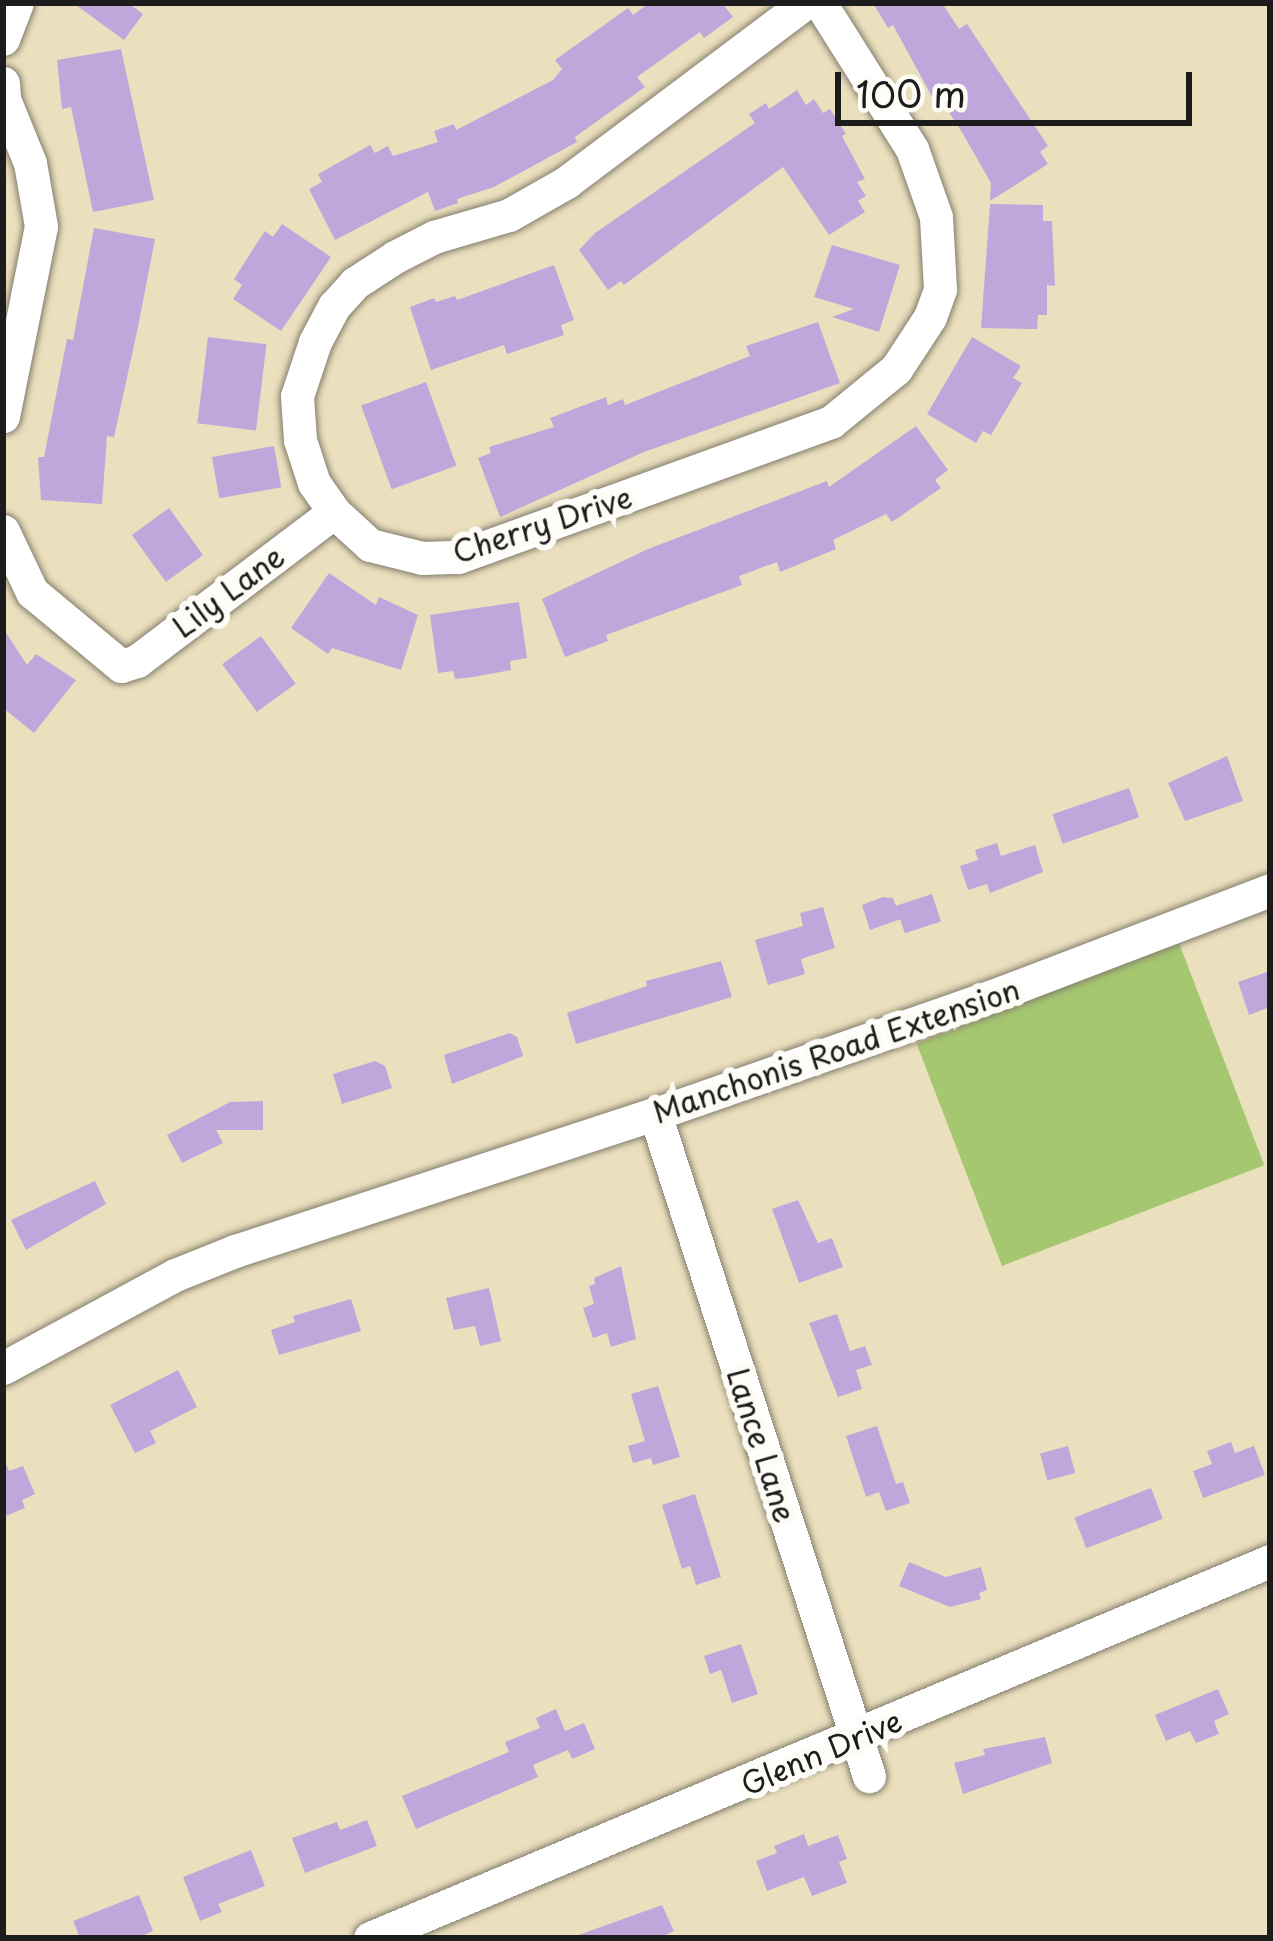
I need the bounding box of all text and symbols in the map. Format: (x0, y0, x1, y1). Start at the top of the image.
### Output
scale bar (841, 48, 1198, 122)
text: 100 m (856, 66, 966, 120)
street label: Cherry Drive (448, 478, 636, 570)
street label: Lily Lane (165, 537, 291, 645)
street label: Manchonis Road Extension (648, 970, 1024, 1130)
street label: Lance Lane (720, 1362, 804, 1528)
street label: Glenn Drive (735, 1702, 907, 1802)

